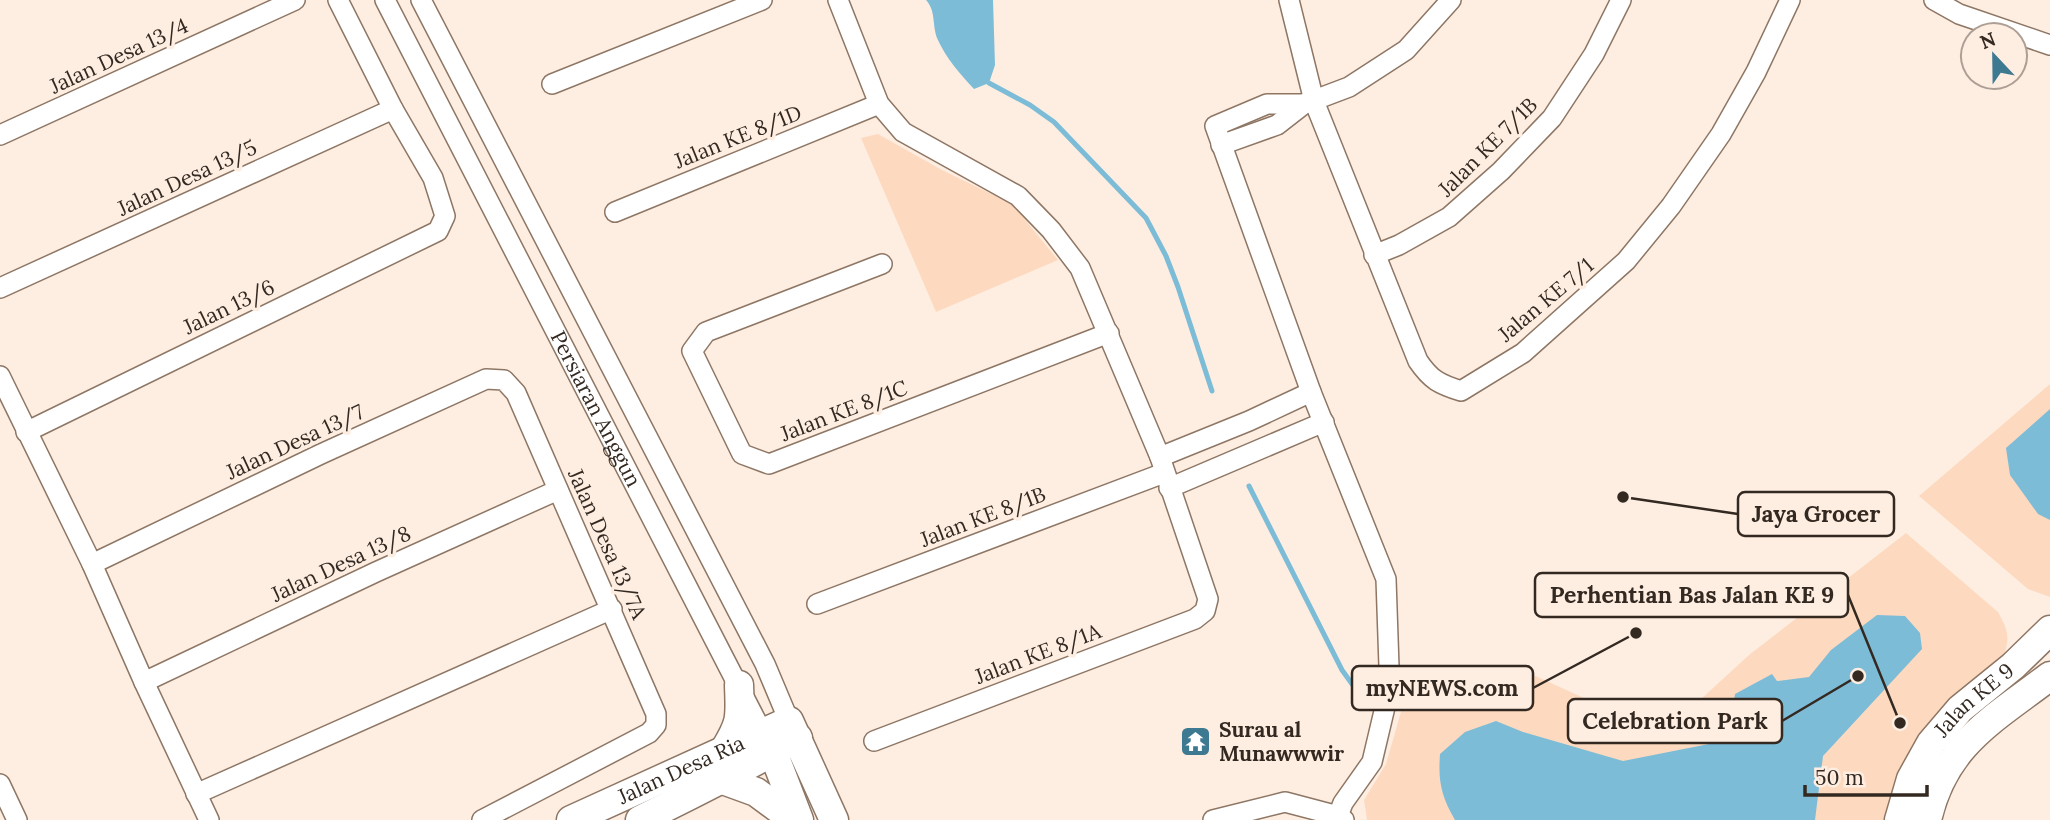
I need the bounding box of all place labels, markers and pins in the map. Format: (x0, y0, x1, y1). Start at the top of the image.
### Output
callout: Jaya Grocer (1738, 492, 1894, 536)
callout: Perhentian Bas Jalan KE 9 (1535, 573, 1848, 617)
callout: myNEWS.com (1352, 666, 1533, 710)
callout: Celebration Park (1568, 699, 1782, 743)
place label: Surau al Munawwwir (1219, 716, 1344, 767)
temple icon: Surau al Munawwwir (1179, 725, 1213, 759)

